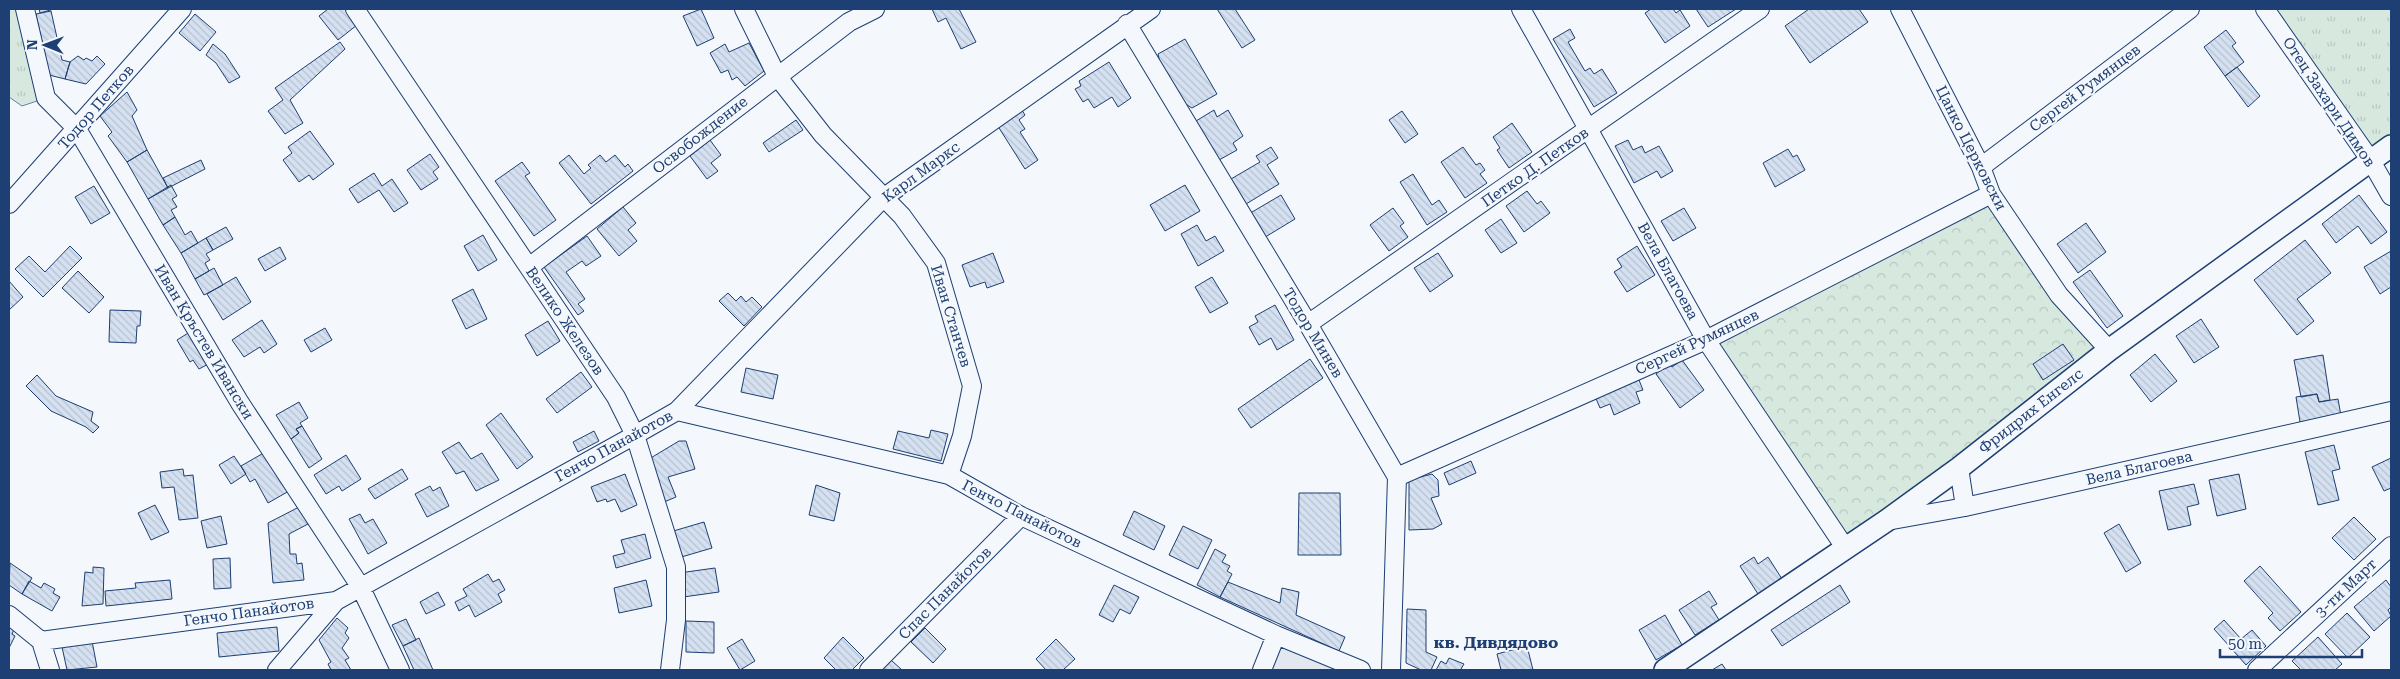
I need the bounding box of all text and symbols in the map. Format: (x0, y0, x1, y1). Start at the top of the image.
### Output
north arrow (20, 20, 70, 70)
street label: Отец Захари Димов (2279, 34, 2379, 170)
text: N (24, 39, 40, 50)
street label: Сергей Румянцев (2026, 40, 2144, 136)
street label: Тодор Петков (54, 61, 138, 153)
street label: Цанко Церковски (1932, 83, 2010, 213)
street label: Освобождение (649, 92, 751, 178)
street label: Петко Д. Петков (1478, 123, 1592, 211)
street label: Карл Маркс (879, 138, 963, 206)
street label: Вела Благоева (1634, 219, 1702, 323)
street label: Иван Кръстев Ивански (151, 261, 257, 423)
street label: Велико Железов (522, 263, 608, 379)
street label: Иван Станчев (927, 263, 975, 369)
street label: Тодор Минев (1279, 285, 1347, 381)
street label: Сергей Румянцев (1632, 305, 1762, 379)
street label: Фридрих Енгелс (1975, 365, 2087, 457)
street label: Генчо Панайотов (552, 406, 676, 486)
street label: Вела Благоева (2084, 447, 2194, 489)
street label: Генчо Панайотов (959, 476, 1085, 552)
street label: Спас Панайотов (895, 543, 995, 643)
street label: 3-ти Март (2311, 555, 2381, 621)
street label: Генчо Панайотов (183, 594, 315, 630)
scale bar (2220, 626, 2362, 658)
district label: кв. Дивдядово (1434, 633, 1558, 652)
text: 50 m (2228, 635, 2263, 653)

